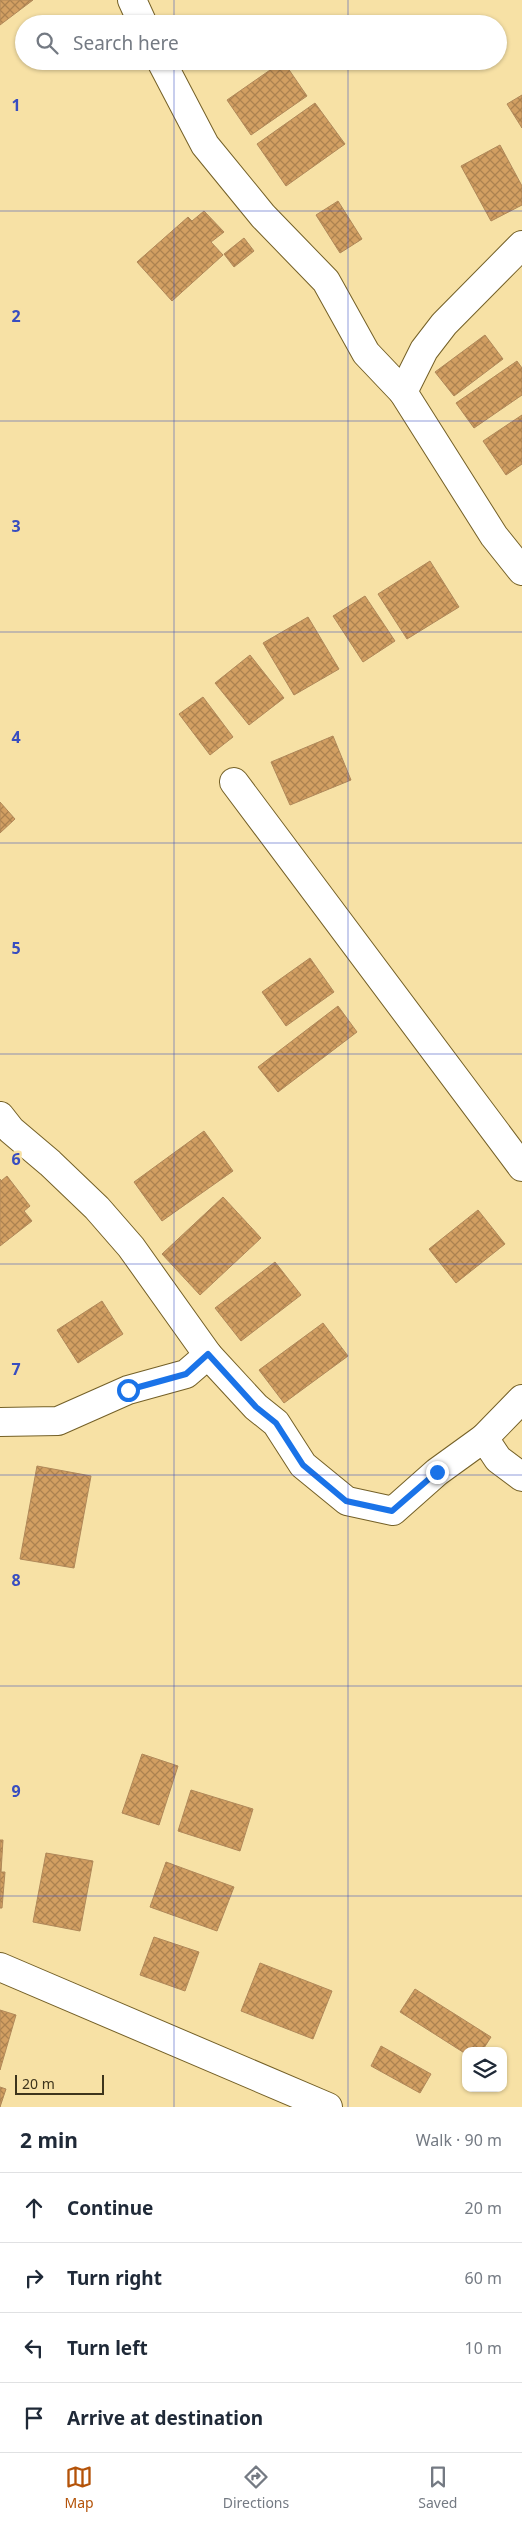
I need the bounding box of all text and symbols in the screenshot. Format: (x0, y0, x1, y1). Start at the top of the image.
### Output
search box (15, 15, 507, 70)
icon: search (33, 29, 61, 57)
text: Search here (73, 30, 179, 56)
text: 1 (11, 94, 21, 116)
text: 2 (11, 305, 21, 327)
text: 3 (11, 515, 21, 537)
text: 4 (11, 726, 21, 748)
text: 5 (11, 937, 21, 959)
text: 6 (11, 1148, 21, 1170)
text: 7 (11, 1358, 21, 1380)
route start (117, 1379, 140, 1402)
route end (426, 1461, 449, 1484)
text: 8 (11, 1569, 21, 1591)
text: 9 (11, 1780, 21, 1802)
map controls (462, 2047, 507, 2092)
button: layers (462, 2047, 507, 2092)
scale bar (15, 2072, 104, 2095)
text: 20 m (22, 2074, 55, 2093)
text: 2 min (20, 2126, 78, 2154)
text: Walk · 90 m (416, 2129, 502, 2151)
icon: ahead (20, 2194, 48, 2222)
text: Continue (67, 2195, 153, 2221)
text: 20 m (465, 2197, 502, 2219)
icon: right (20, 2264, 48, 2292)
text: Turn right (67, 2265, 162, 2291)
text: 60 m (465, 2267, 502, 2289)
icon: left (20, 2334, 48, 2362)
text: Turn left (67, 2335, 148, 2361)
text: 10 m (465, 2337, 502, 2359)
icon: arrive (20, 2404, 48, 2432)
text: Arrive at destination (67, 2405, 263, 2431)
tab: Map (65, 2463, 94, 2512)
tab: Directions (223, 2463, 289, 2512)
tab: Saved (418, 2463, 457, 2512)

